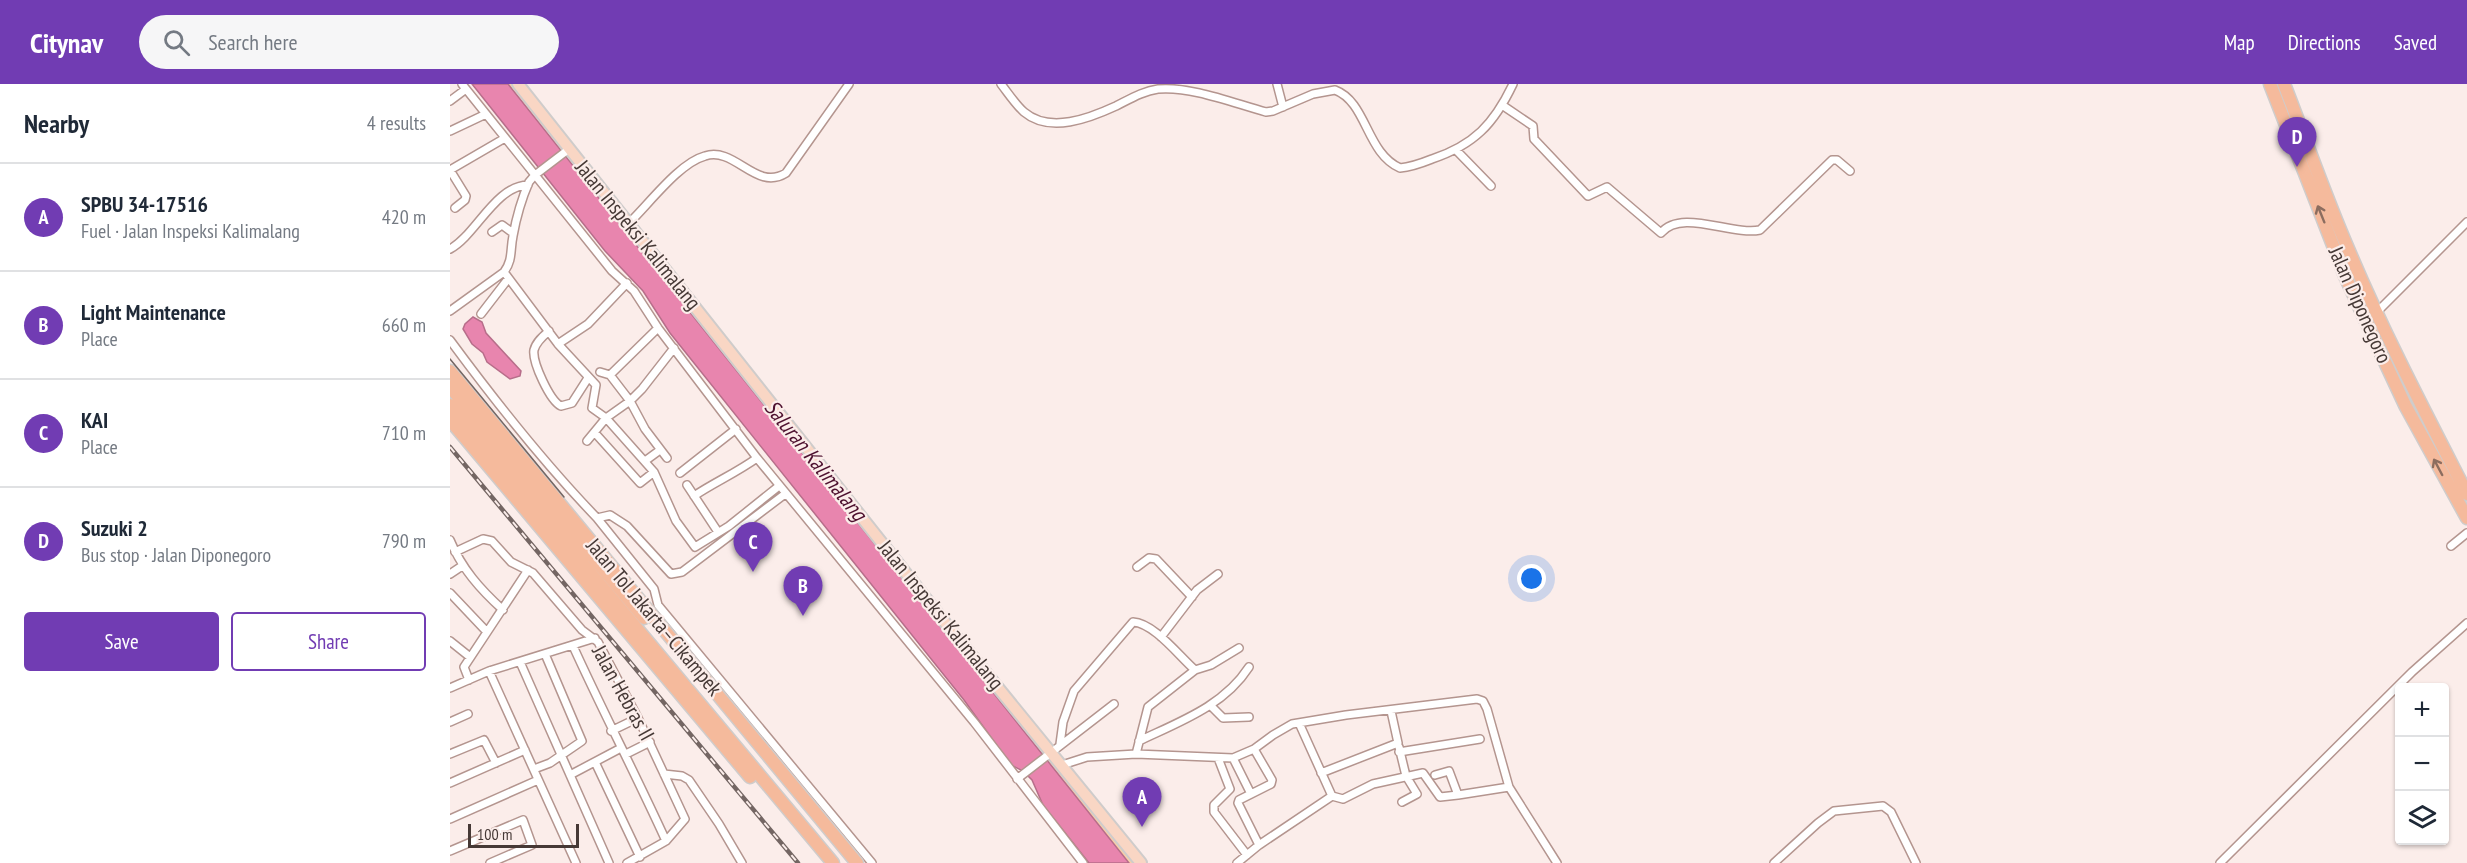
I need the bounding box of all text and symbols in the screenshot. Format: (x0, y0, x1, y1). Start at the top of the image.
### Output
search box (139, 15, 559, 69)
text: Citynav (30, 24, 103, 61)
icon: search (160, 26, 193, 59)
text: Search here (208, 28, 298, 56)
text: Map (2224, 29, 2255, 56)
text: Directions (2288, 29, 2361, 56)
text: Saved (2394, 29, 2437, 56)
text: Nearby (24, 107, 89, 140)
text: 4 results (367, 110, 426, 136)
pin: D (2278, 118, 2316, 167)
street label: Jalan Inspeksi Kalimalang (569, 153, 707, 315)
text: SPBU 34-17516 (81, 190, 208, 218)
text: A (38, 204, 49, 230)
text: 420 m (382, 204, 426, 230)
one-way arrow (2314, 205, 2325, 224)
text: Fuel · Jalan Inspeksi Kalimalang (81, 218, 300, 244)
street label: Jalan Diponegoro (2322, 241, 2398, 367)
text: Light Maintenance (81, 298, 226, 326)
text: B (39, 312, 48, 338)
text: 660 m (382, 312, 426, 338)
text: Place (81, 326, 118, 352)
water label: Saluran Kalimalang (759, 394, 874, 527)
text: KAI (81, 406, 108, 434)
text: C (39, 420, 48, 446)
text: 710 m (382, 420, 426, 446)
text: Place (81, 434, 118, 460)
one-way arrow (2432, 458, 2443, 476)
text: Suzuki 2 (81, 514, 148, 542)
pin: C (734, 522, 772, 572)
text: D (38, 528, 49, 554)
text: 790 m (382, 528, 426, 554)
street label: Jalan Tol Jakarta–Cikampek (580, 532, 728, 701)
street label: Jalan Inspeksi Kalimalang (872, 533, 1010, 695)
text: Bus stop · Jalan Diponegoro (81, 542, 271, 568)
your location (1517, 564, 1546, 593)
pin: B (784, 566, 822, 616)
button: Save (24, 612, 219, 671)
button: Share (231, 612, 426, 671)
street label: Jalan Hebras II (586, 639, 661, 745)
map controls (2395, 683, 2449, 845)
button: + (2395, 683, 2449, 737)
button: − (2395, 737, 2449, 791)
pin: A (1122, 778, 1162, 827)
button: layers (2395, 791, 2449, 845)
scale bar (468, 821, 579, 848)
text: 100 m (477, 824, 512, 844)

